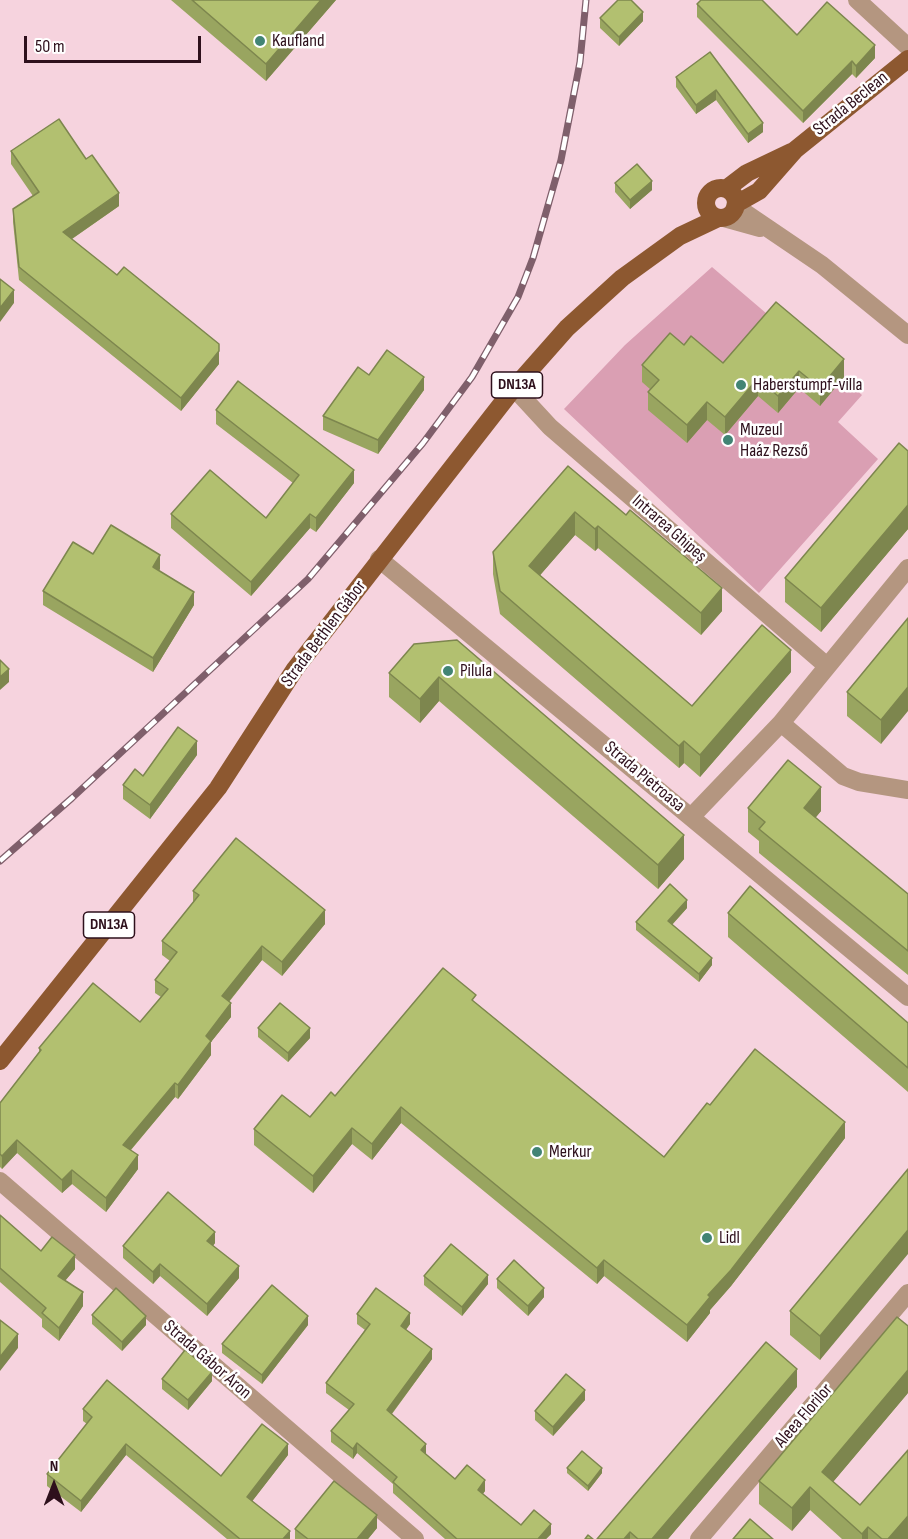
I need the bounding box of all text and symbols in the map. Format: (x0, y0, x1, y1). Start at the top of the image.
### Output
scale bar (27, 24, 204, 62)
place label: Kaufland (272, 30, 325, 52)
marker: Kaufland (253, 34, 267, 48)
text: 50 m (35, 36, 65, 57)
street label: Strada Beclean (809, 67, 893, 141)
road number: DN13A (492, 372, 542, 398)
place label: Haberstumpf-villa (753, 374, 862, 396)
marker: Haberstumpf-villa (734, 378, 748, 392)
place label: Muzeul Haáz Rezső (740, 419, 808, 462)
marker: Muzeul Haáz Rezső (721, 433, 735, 447)
street label: Intrarea Ghipeș (627, 491, 711, 567)
street label: Strada Bethlen Gábor (277, 576, 371, 692)
place label: Pilula (460, 660, 492, 682)
marker: Pilula (441, 664, 455, 678)
street label: Strada Pietroasa (599, 737, 689, 817)
road number: DN13A (84, 912, 134, 938)
place label: Merkur (549, 1141, 592, 1163)
marker: Merkur (530, 1145, 544, 1159)
place label: Lidl (719, 1227, 740, 1249)
marker: Lidl (700, 1231, 714, 1245)
street label: Strada Gábor Áron (159, 1316, 255, 1404)
street label: Aleea Florilor (770, 1380, 838, 1452)
north arrow (24, 1455, 84, 1515)
text: N (50, 1457, 58, 1476)

